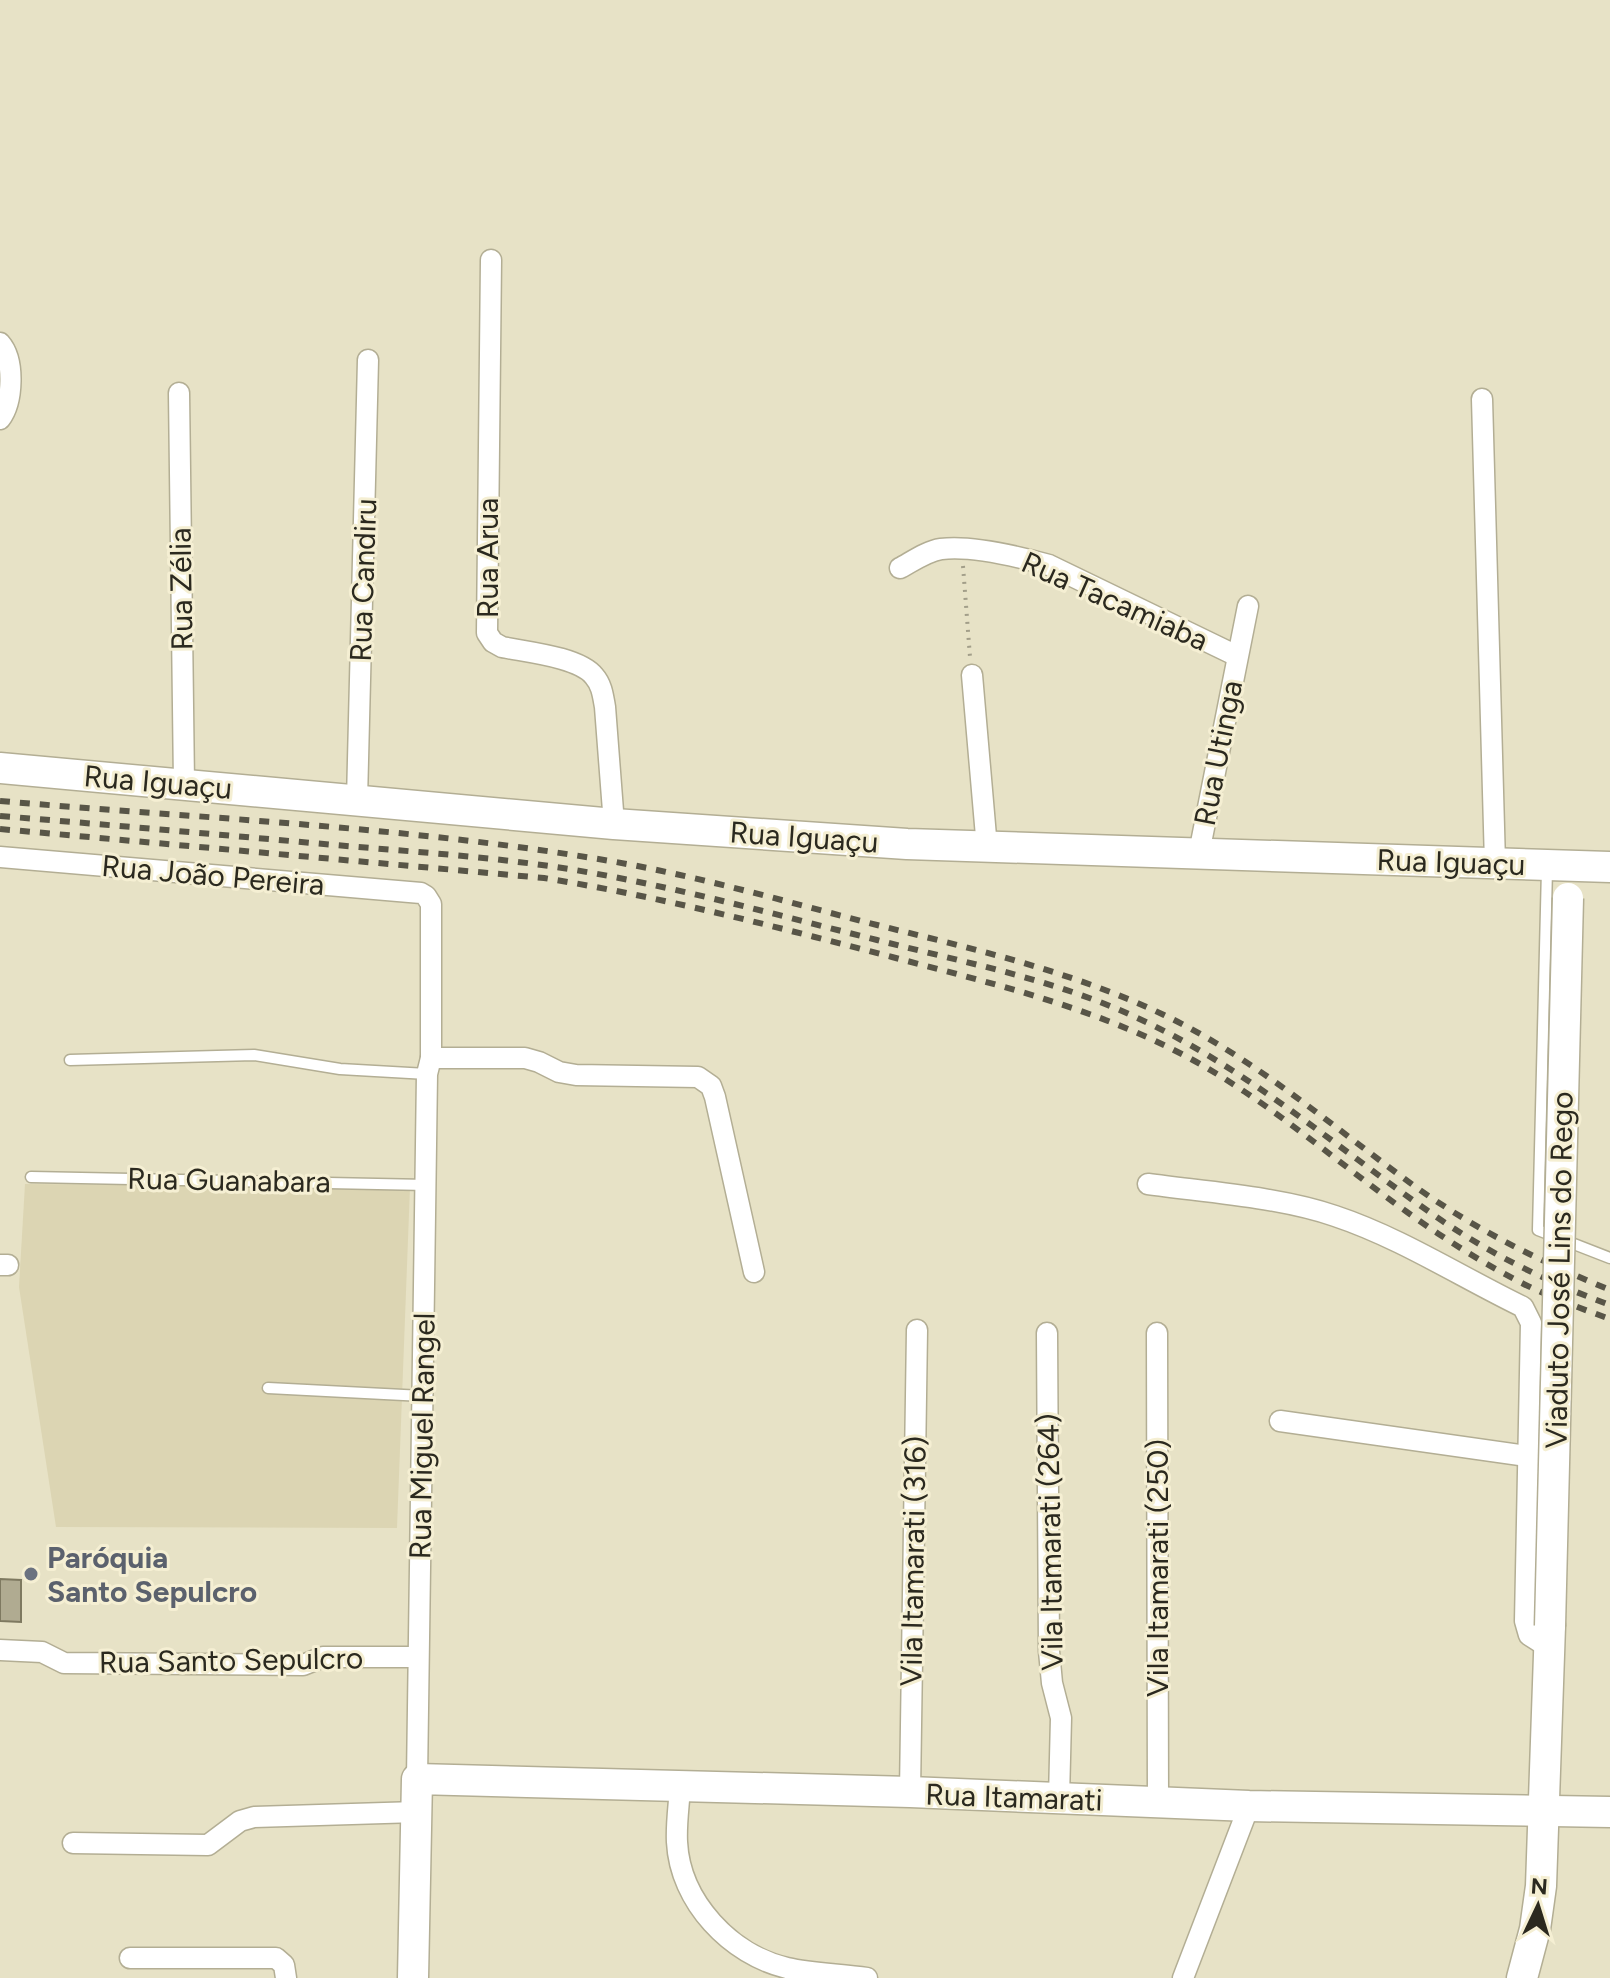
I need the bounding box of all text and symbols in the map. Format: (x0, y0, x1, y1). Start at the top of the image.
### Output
street label: Rua Candiru (342, 498, 384, 662)
street label: Rua Arua (469, 498, 506, 618)
street label: Rua Zélia (161, 527, 201, 651)
street label: Rua Tacamiaba (1016, 543, 1214, 659)
street label: Rua Utinga (1186, 677, 1250, 829)
street label: Rua Iguaçu (82, 757, 234, 807)
street label: Rua Iguaçu (728, 813, 880, 861)
street label: Rua Iguaçu (1376, 841, 1526, 883)
street label: Rua João Pereira (100, 847, 326, 903)
street label: Viaduto José Lins do Rego (1537, 1091, 1581, 1449)
street label: Rua Guanabara (127, 1160, 331, 1200)
street label: Rua Miguel Rangel (401, 1312, 443, 1560)
street label: Vila Itamarati (264) (1029, 1413, 1071, 1671)
street label: Vila Itamarati (316) (892, 1435, 934, 1687)
street label: Vila Itamarati (250) (1139, 1439, 1176, 1697)
place label: Paróquia Santo Sepulcro (47, 1539, 257, 1610)
marker: Paróquia Santo Sepulcro (22, 1565, 40, 1583)
street label: Rua Santo Sepulcro (98, 1639, 364, 1681)
street label: Rua Itamarati (925, 1775, 1103, 1819)
north arrow (1498, 1866, 1578, 1946)
text: N (1530, 1872, 1549, 1901)

